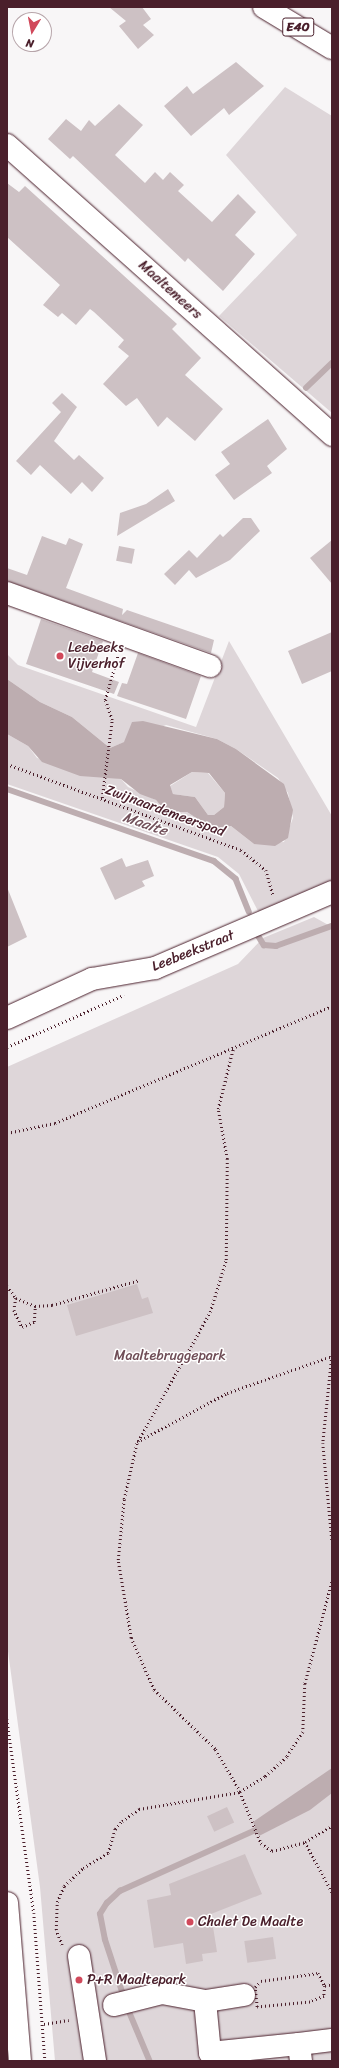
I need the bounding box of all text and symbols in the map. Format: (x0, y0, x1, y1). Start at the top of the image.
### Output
north arrow (12, 12, 52, 52)
road number: E40 (282, 16, 314, 38)
text: N (25, 33, 35, 53)
street label: Maaltemeers (135, 257, 205, 323)
place label: Leebeeks Vijverhof (68, 640, 125, 672)
marker: Leebeeks Vijverhof (55, 651, 65, 661)
street label: Zwijnaardemeerspad (103, 781, 227, 841)
water label: Maalte (121, 808, 169, 840)
street label: Leebeekstraat (149, 927, 237, 975)
park label: Maaltebruggepark (114, 1348, 226, 1364)
place label: Chalet De Maalte (198, 1914, 303, 1930)
marker: Chalet De Maalte (185, 1917, 195, 1927)
place label: P+R Maaltepark (87, 1972, 186, 1988)
marker: P+R Maaltepark (74, 1975, 84, 1985)

